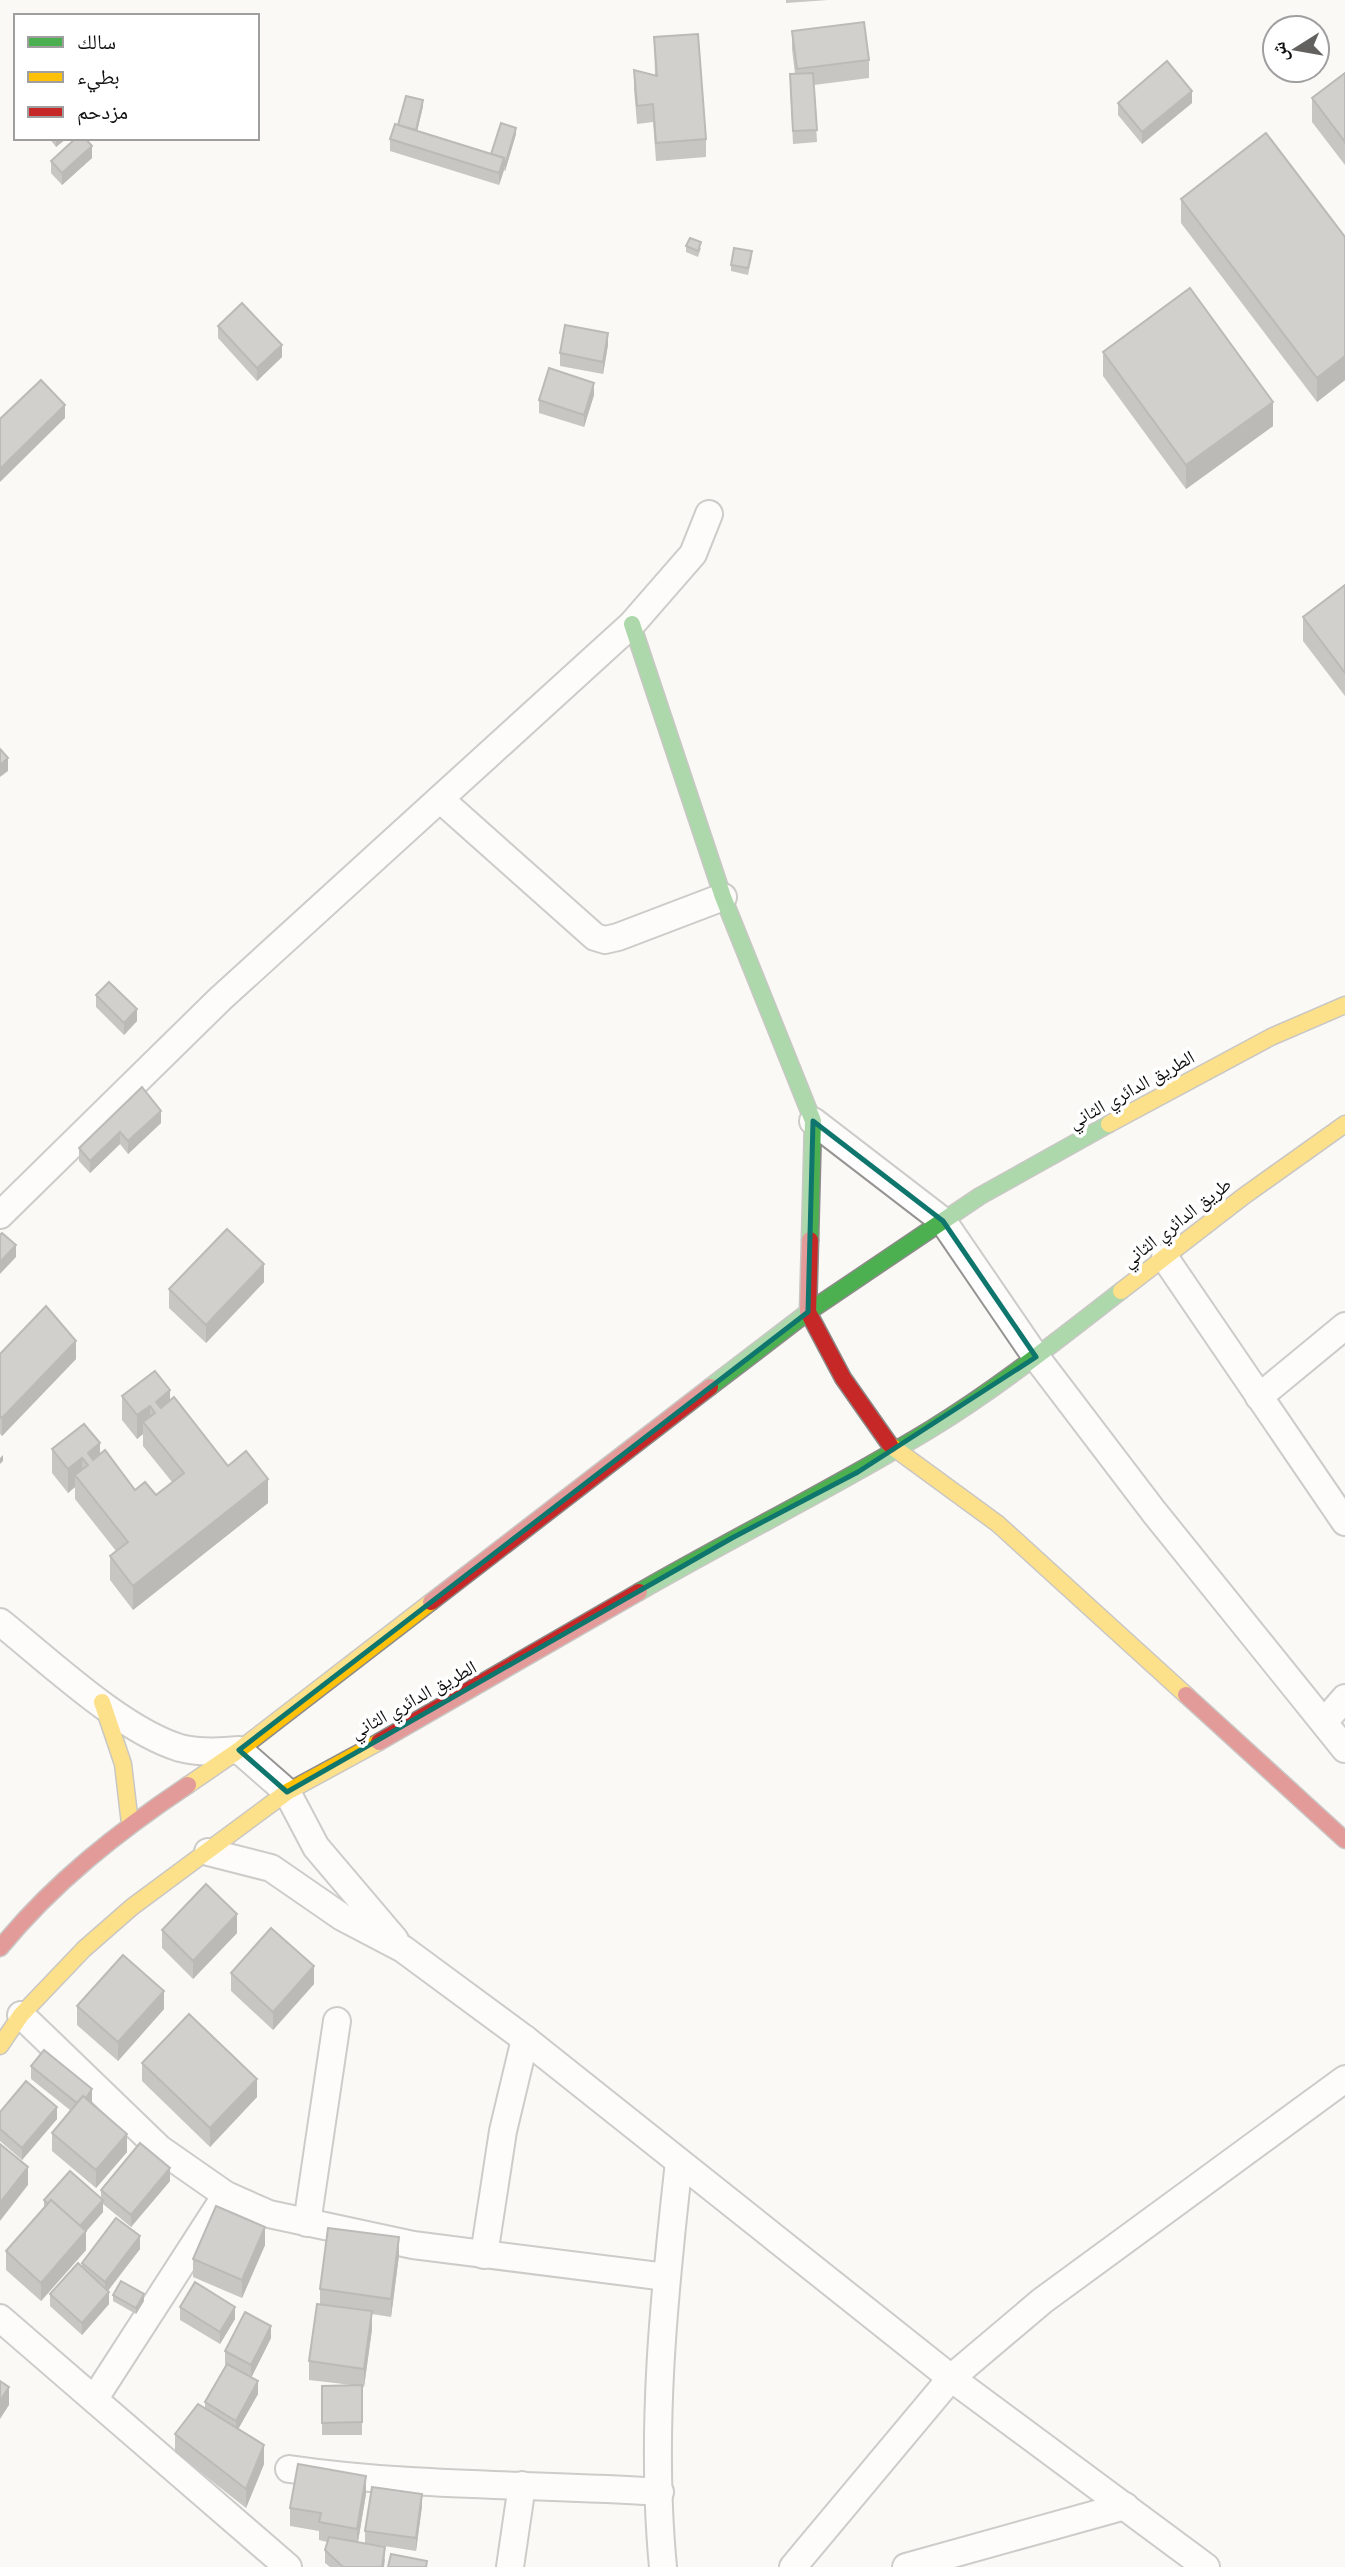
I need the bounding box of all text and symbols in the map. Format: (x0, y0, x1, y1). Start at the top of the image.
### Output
legend (14, 14, 259, 140)
north arrow (1261, 14, 1331, 84)
text: سالك (77, 27, 116, 56)
text: ش (1265, 40, 1294, 65)
text: بطيء (77, 62, 120, 93)
text: مزدحم (77, 97, 128, 126)
street label: الطريق الدائري الثاني (1063, 1043, 1200, 1137)
street label: طريق الدائري الثاني (1116, 1171, 1238, 1275)
street label: الطريق الدائري الثاني (345, 1653, 482, 1747)

